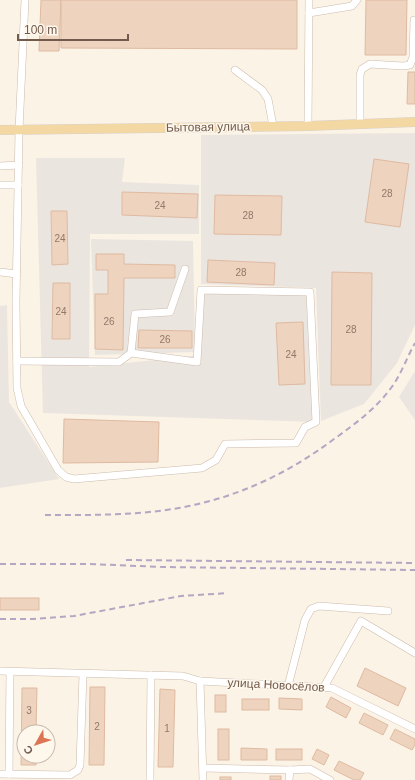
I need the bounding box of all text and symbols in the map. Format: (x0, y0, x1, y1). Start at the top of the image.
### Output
scale bar (18, 16, 128, 42)
text: 100 m (24, 23, 57, 37)
street label: Бытовая улица (166, 119, 251, 135)
house number: 28 (381, 188, 393, 199)
house number: 24 (154, 200, 166, 211)
house number: 28 (242, 210, 254, 221)
house number: 24 (54, 233, 66, 244)
house number: 28 (235, 267, 247, 278)
house number: 24 (55, 306, 67, 317)
house number: 26 (103, 316, 115, 327)
house number: 28 (345, 324, 357, 335)
house number: 26 (159, 334, 171, 345)
house number: 24 (285, 349, 297, 360)
street label: улица Новосёлов (227, 675, 325, 695)
house number: 3 (26, 705, 32, 716)
house number: 2 (94, 721, 100, 732)
house number: 1 (164, 723, 170, 734)
north arrow (16, 724, 56, 764)
text: С (21, 743, 35, 757)

